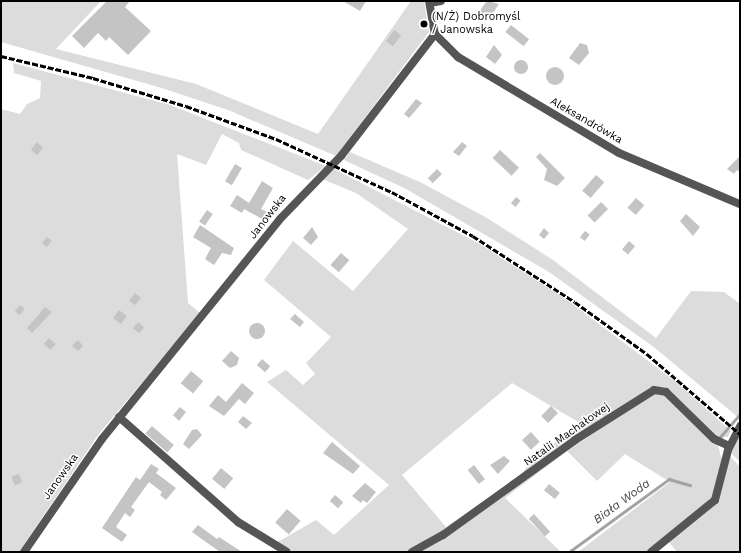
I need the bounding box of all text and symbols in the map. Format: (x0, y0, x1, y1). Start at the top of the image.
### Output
place label: (N/Ż) Dobromyśl / Janowska (432, 11, 520, 37)
marker: (N/Ż) Dobromyśl / Janowska (419, 19, 429, 29)
street label: Aleksandrówka (548, 95, 624, 147)
street label: Janowska (247, 192, 289, 242)
street label: Natalii Machałowej (522, 401, 612, 469)
street label: Janowska (40, 452, 82, 502)
water label: Biała Woda (591, 477, 653, 527)

